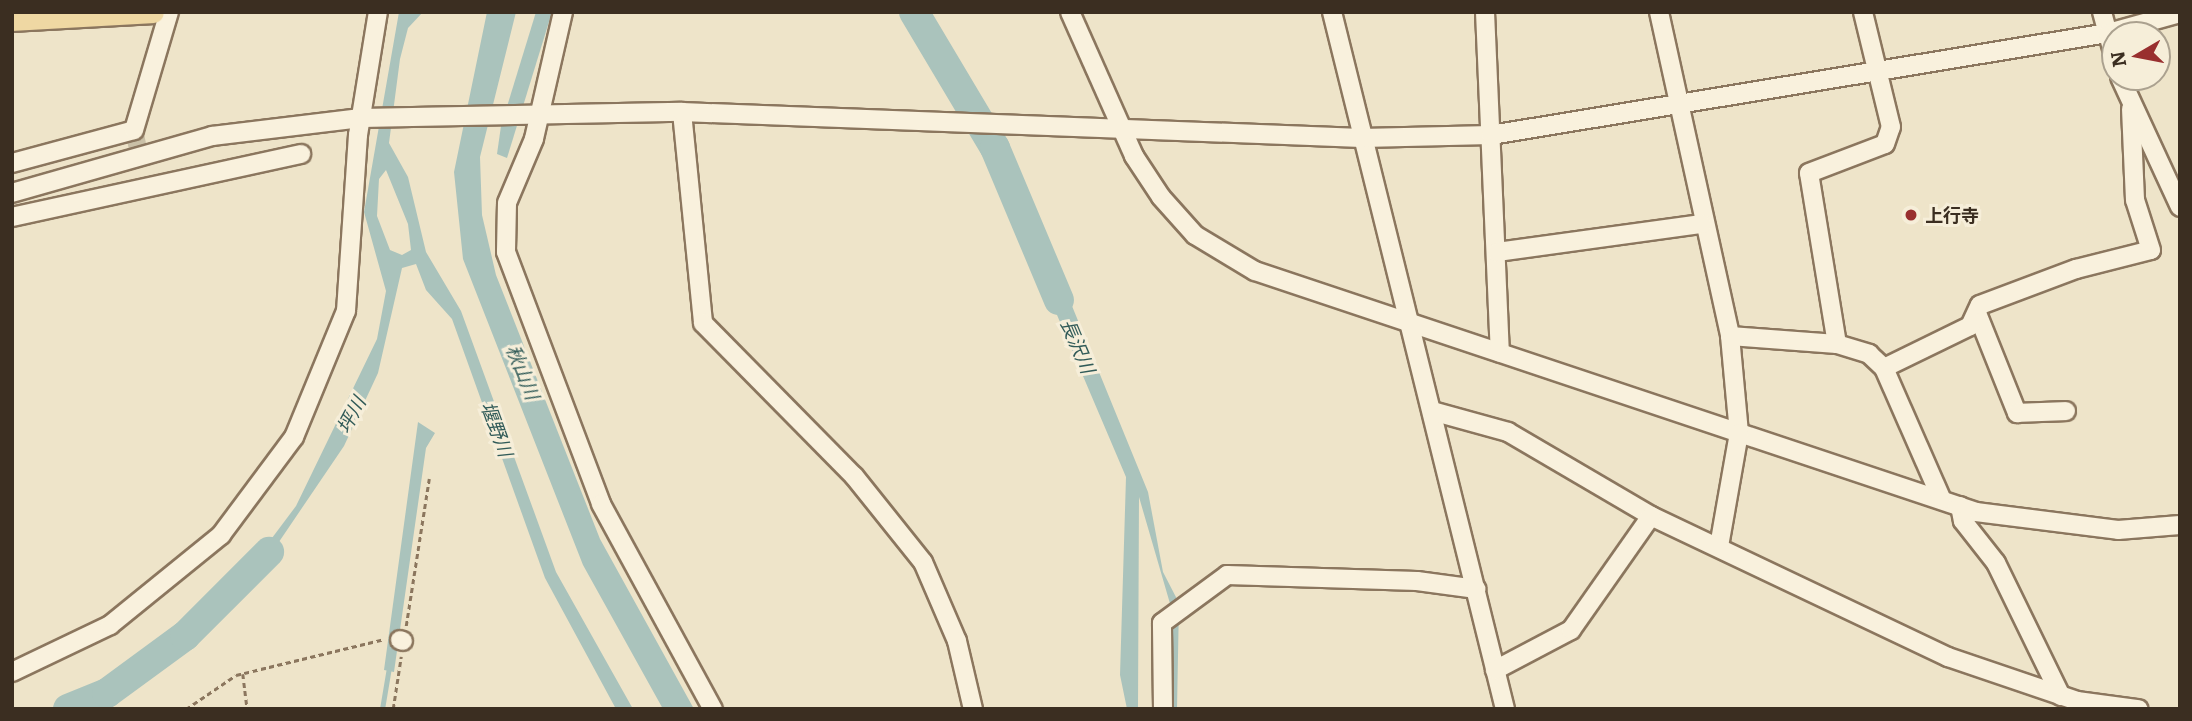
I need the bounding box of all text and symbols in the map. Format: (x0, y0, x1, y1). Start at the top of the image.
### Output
north arrow (2101, 21, 2171, 91)
text: N (2102, 49, 2132, 70)
place label: 上行寺 (1925, 204, 1979, 226)
marker: 上行寺 (1903, 207, 1919, 223)
water label: 長沢川 (1056, 315, 1100, 377)
water label: 秋山川 (502, 341, 544, 403)
water label: 坪川 (332, 393, 370, 437)
water label: 堰野川 (477, 398, 517, 460)

